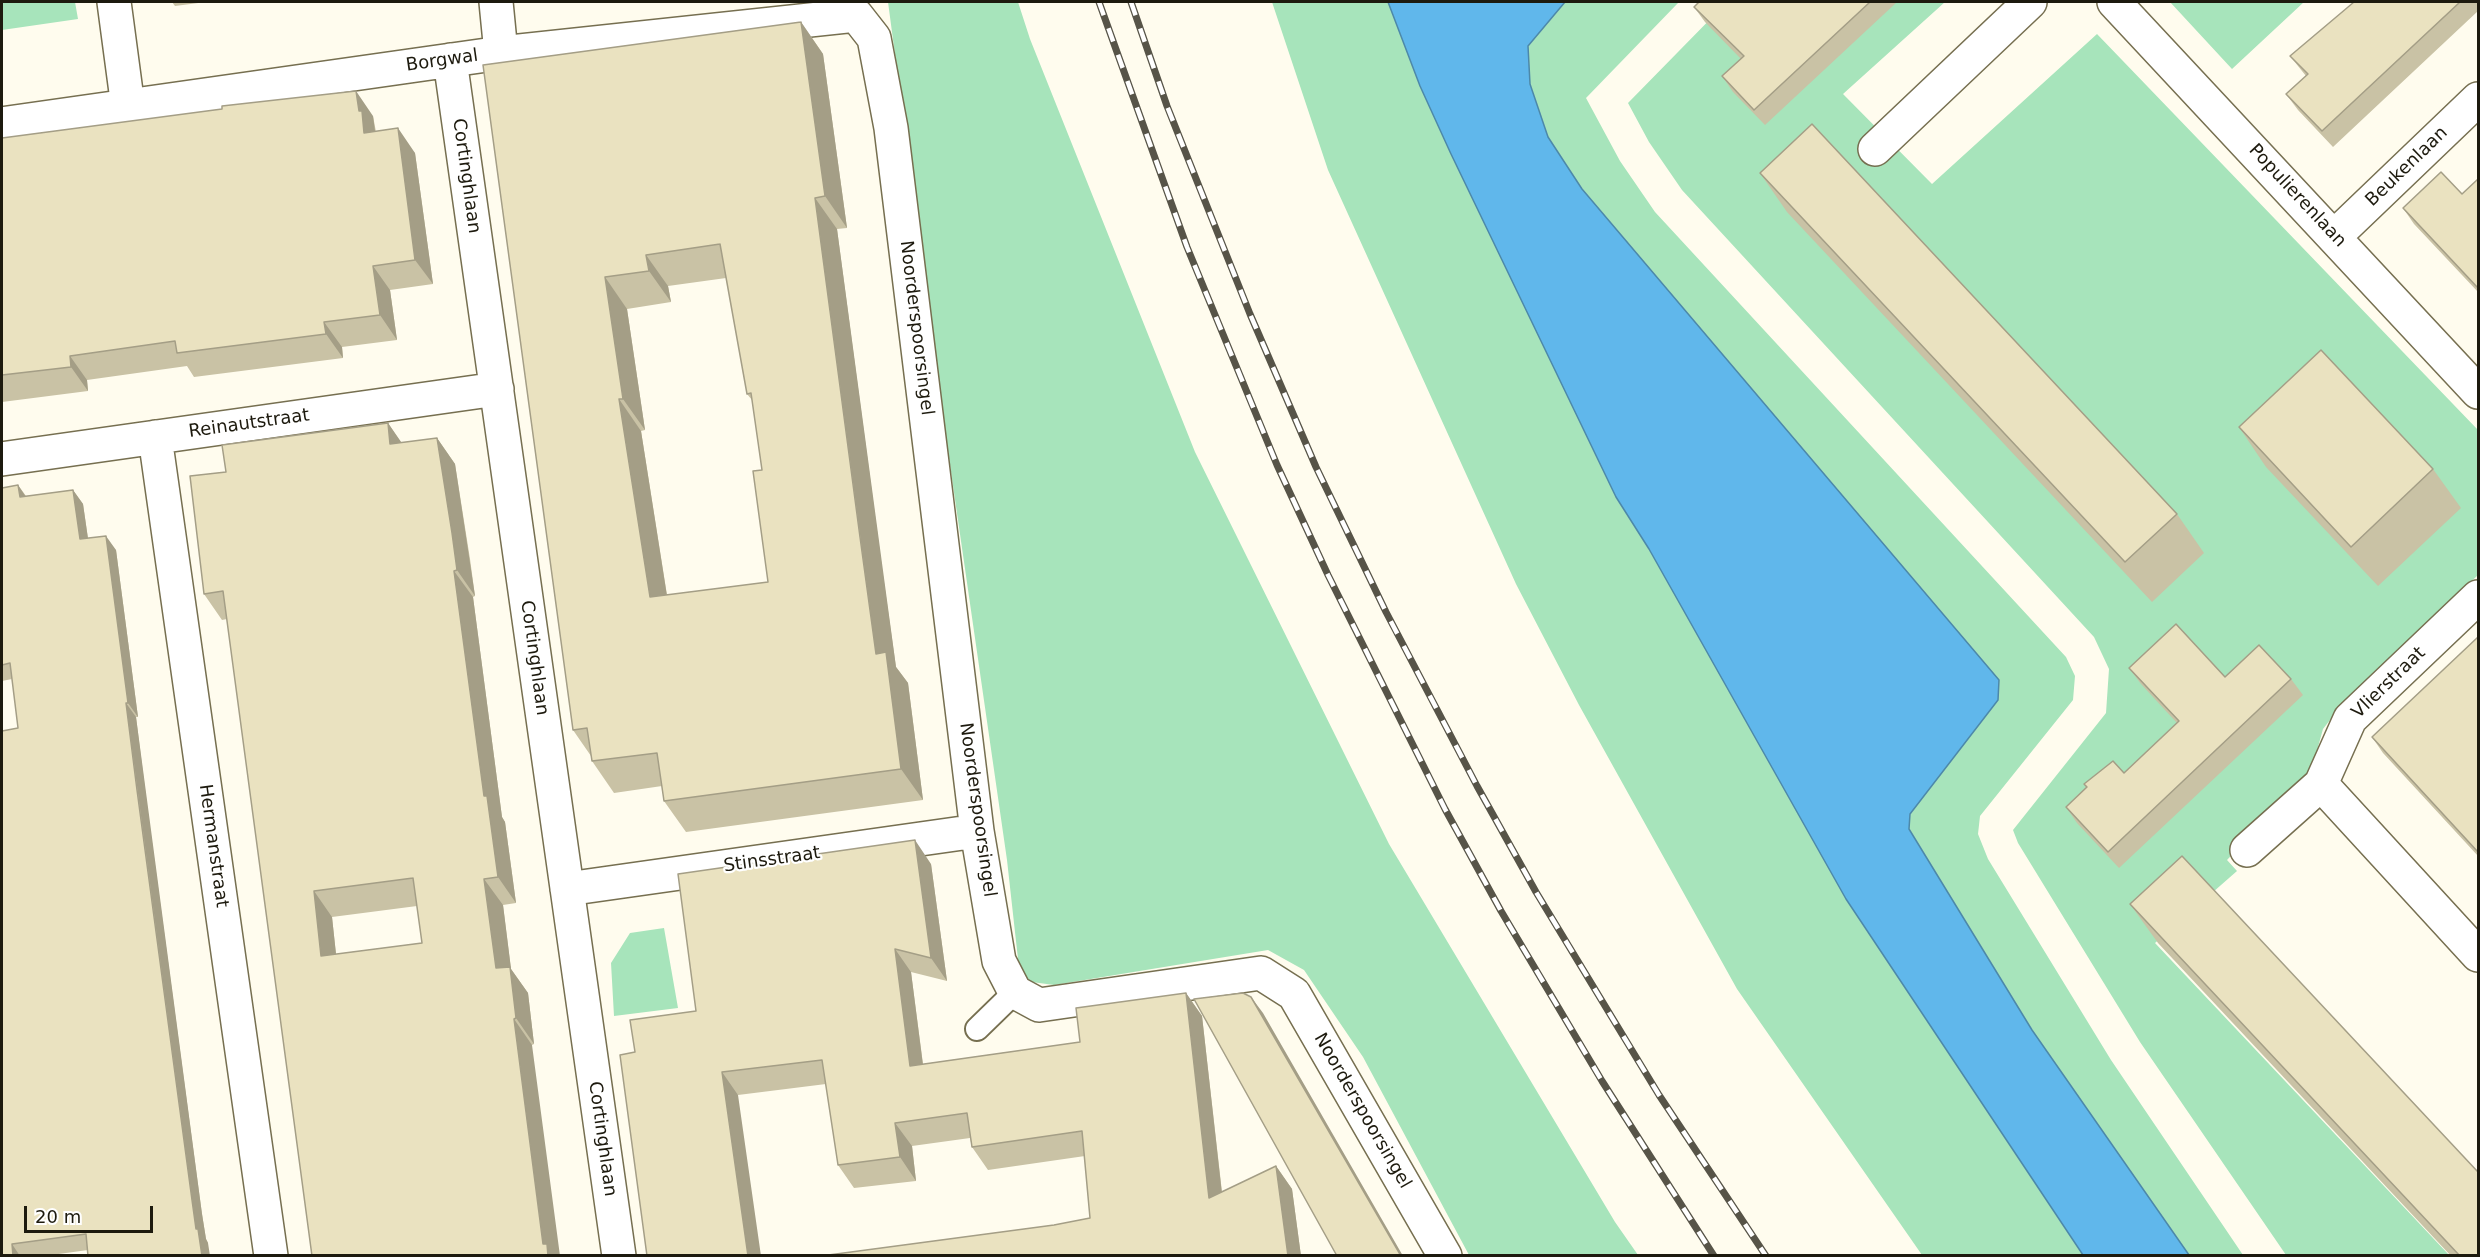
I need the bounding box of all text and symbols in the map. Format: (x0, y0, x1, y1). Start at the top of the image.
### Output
street label: Borgwal (405, 45, 479, 77)
street label: Cortinghlaan (447, 117, 485, 235)
street label: Beukenlaan (2362, 123, 2452, 211)
street label: Populierenlaan (2244, 140, 2350, 252)
street label: Noorderspoorsingel (895, 239, 937, 417)
street label: Reinautstraat (187, 405, 311, 443)
street label: Cortinghlaan (515, 599, 553, 717)
street label: Vlierstraat (2348, 643, 2430, 723)
street label: Noorderspoorsingel (954, 721, 1000, 899)
street label: Hermanstraat (194, 783, 232, 909)
street label: Stinsstraat (722, 843, 822, 877)
street label: Noorderspoorsingel (1309, 1029, 1415, 1193)
street label: Cortinghlaan (583, 1080, 621, 1198)
scale bar (27, 1194, 156, 1232)
text: 20 m (35, 1206, 81, 1227)

